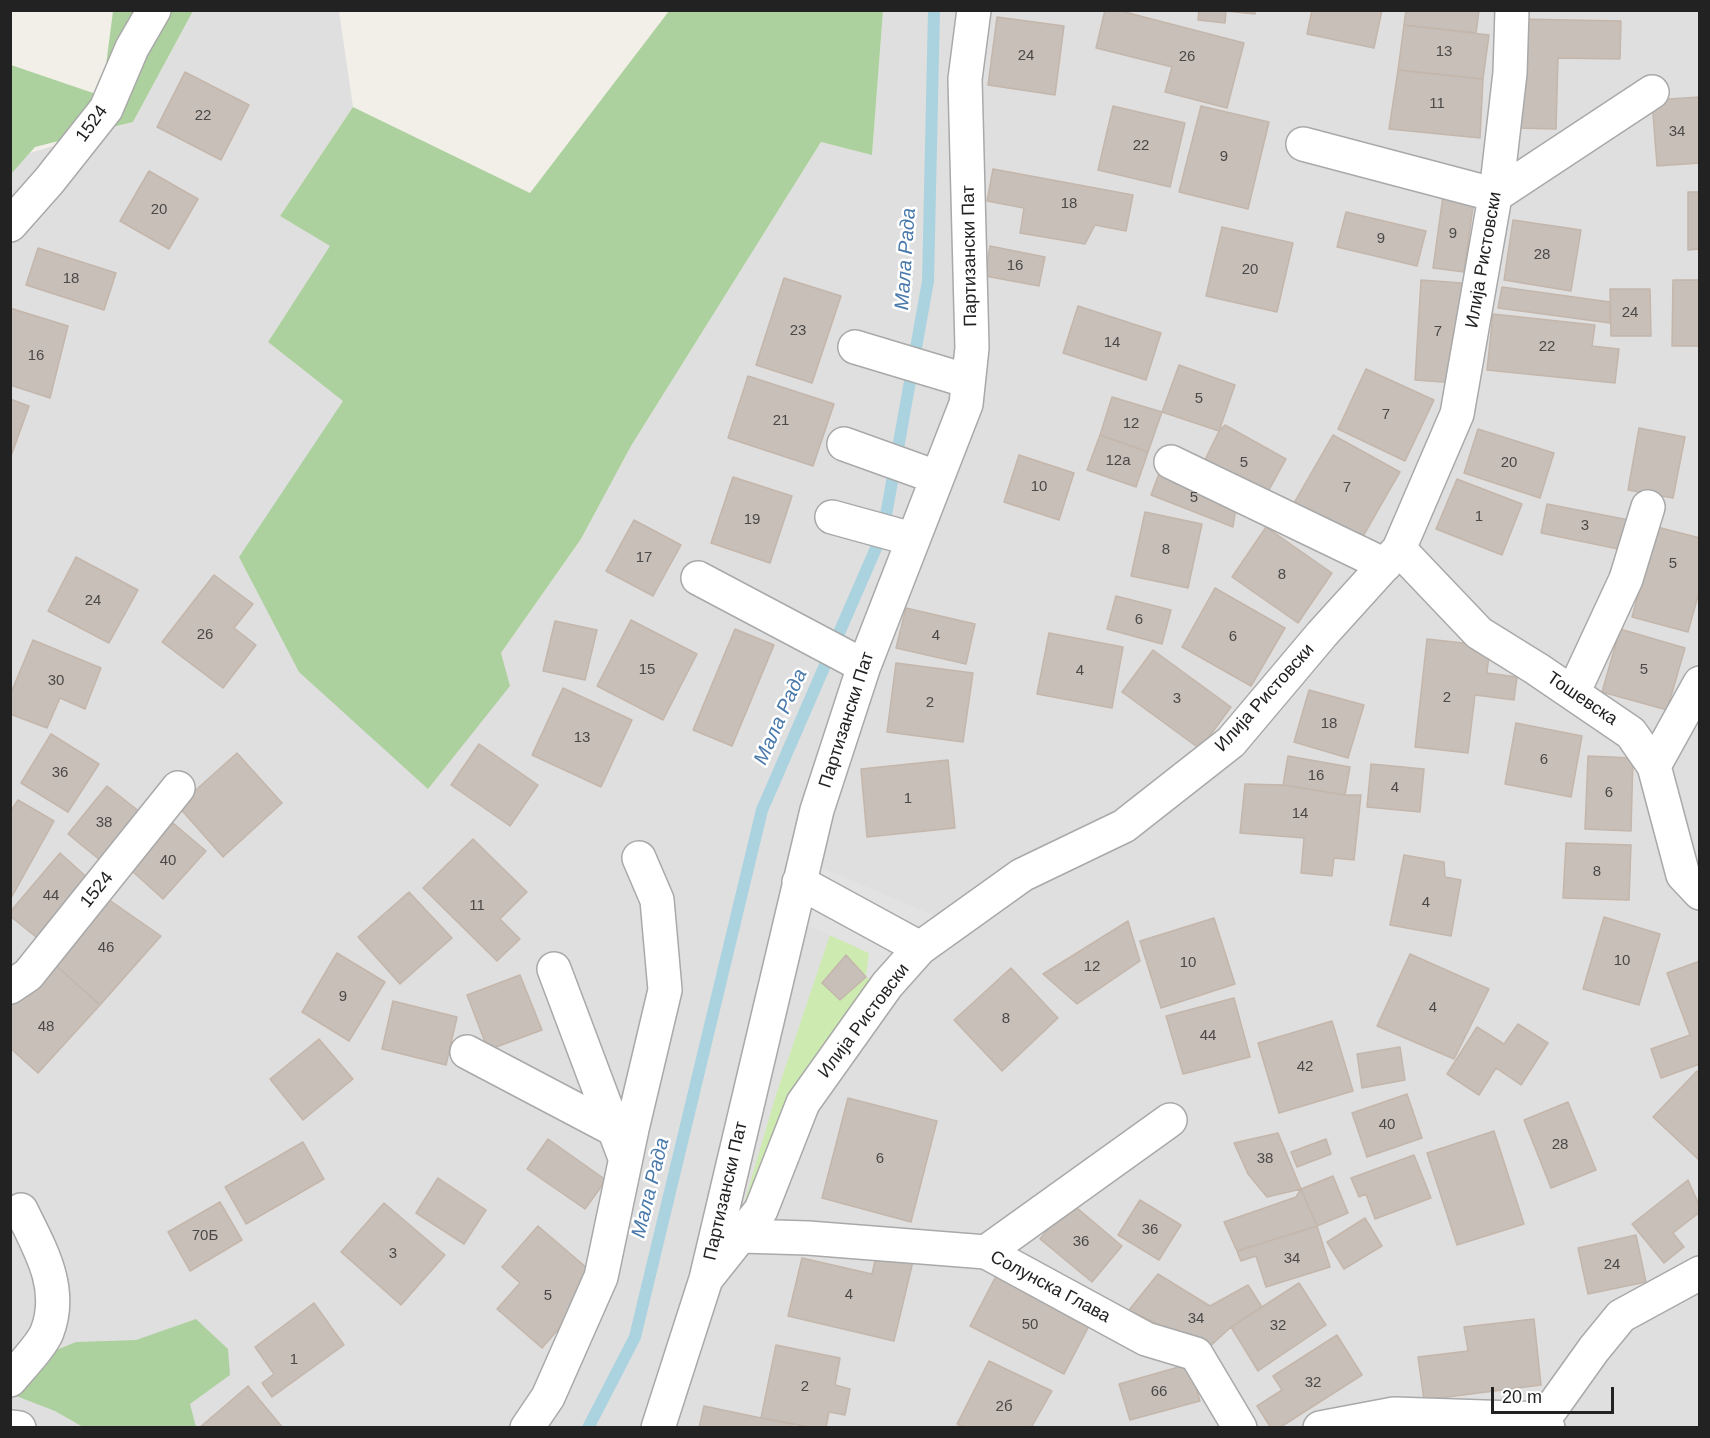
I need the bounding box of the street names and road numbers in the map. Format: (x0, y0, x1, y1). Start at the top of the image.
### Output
street label: 1524 (71, 101, 113, 147)
street label: Партизански Пат (958, 185, 982, 327)
street label: Илија Ристовски (1461, 190, 1507, 330)
street label: Илија Ристовски (1211, 640, 1319, 756)
street label: Партизански Пат (815, 649, 879, 791)
street label: Тошевска (1543, 667, 1621, 731)
street label: 1524 (76, 868, 118, 912)
street label: Илија Ристовски (814, 959, 914, 1083)
street label: Партизански Пат (700, 1119, 752, 1263)
street label: Солунска Глава (986, 1246, 1114, 1328)

